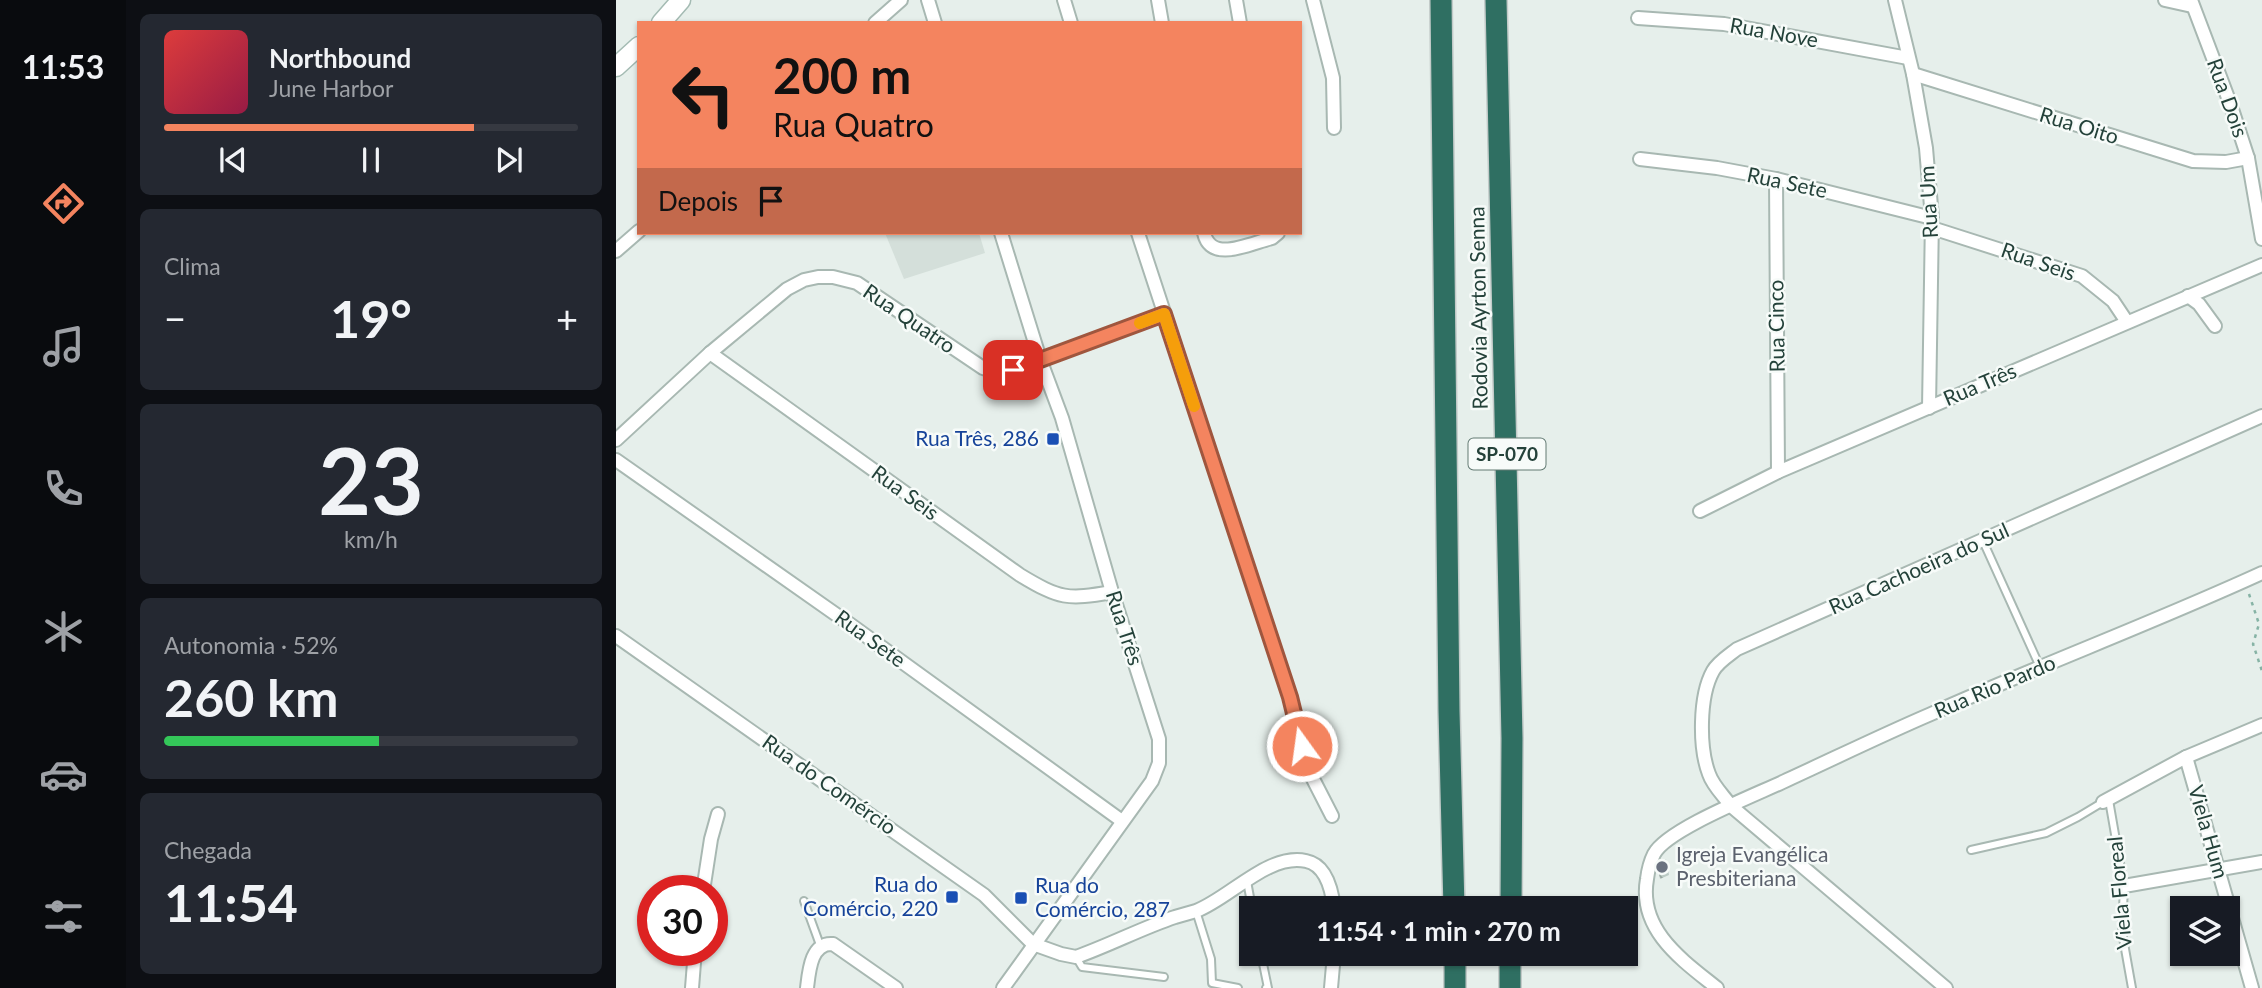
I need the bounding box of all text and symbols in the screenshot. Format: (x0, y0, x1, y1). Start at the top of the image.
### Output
street label: Rua Nove (1728, 11, 1820, 52)
text: Northbound (269, 42, 411, 74)
text: 200 m (773, 46, 911, 104)
text: 11:53 (22, 47, 104, 86)
icon: left (658, 49, 749, 140)
street label: Rua Dois (2203, 55, 2254, 140)
text: June Harbor (269, 74, 393, 102)
street label: Rua Oito (2037, 101, 2122, 148)
text: Rua Quatro (773, 105, 934, 144)
icon: previous (214, 141, 252, 179)
icon: pause (352, 141, 390, 179)
icon: next (490, 141, 528, 179)
street label: Rua Sete (1745, 161, 1830, 202)
street label: Rua Um (1913, 165, 1942, 239)
icon: directions (39, 179, 88, 228)
icon: arrive (752, 182, 790, 220)
text: Depois (658, 185, 738, 217)
street label: Rodovia Ayrton Senna (1463, 206, 1492, 410)
street label: Rua Seis (1998, 236, 2079, 285)
text: Clima (164, 252, 221, 280)
street label: Rua Quatro (859, 278, 961, 358)
street label: Rua Cinco (1762, 279, 1789, 373)
text: 19° (330, 287, 412, 349)
text: − (164, 295, 186, 341)
text: + (556, 295, 578, 341)
icon: music (39, 322, 88, 371)
pin (983, 340, 1043, 400)
icon: arrive (994, 351, 1032, 389)
street label: Rua Três (1939, 357, 2020, 410)
text: 23 (318, 425, 424, 534)
place label: Rua Três, 286 (915, 425, 1039, 450)
marker: Rua Três, 286 (1045, 431, 1061, 447)
road number: SP-070 (1468, 438, 1546, 470)
street label: Rua Seis (867, 459, 944, 524)
icon: phone (39, 464, 88, 513)
street label: Rua Cachoeira do Sul (1824, 517, 2012, 619)
text: km/h (344, 525, 398, 553)
street label: Rua Três (1102, 587, 1149, 668)
street label: Rua Sete (831, 604, 911, 672)
icon: climate (39, 607, 88, 656)
text: Autonomia · 52% (164, 631, 338, 659)
street label: Rua Rio Pardo (1930, 649, 2059, 722)
text: 260 km (164, 666, 338, 728)
position arrow (1265, 709, 1339, 783)
street label: Rua do Comércio (758, 728, 902, 839)
icon: car (39, 750, 88, 799)
street label: Viela Hum (2184, 782, 2235, 881)
text: Chegada (164, 836, 252, 864)
street label: Viela Floreal (2101, 836, 2136, 951)
place label: Igreja Evangélica Presbiteriana (1676, 841, 1828, 890)
marker: Igreja Evangélica Presbiteriana (1654, 859, 1670, 875)
text: 11:54 (164, 871, 298, 933)
place label: Rua do Comércio, 220 (803, 871, 938, 920)
place label: Rua do Comércio, 287 (1035, 872, 1170, 921)
speed limit sign: 30 (637, 875, 728, 966)
marker: Rua do Comércio, 220 (944, 889, 960, 905)
marker: Rua do Comércio, 287 (1013, 890, 1029, 906)
icon: filters (39, 892, 88, 941)
map controls (2170, 896, 2240, 966)
button: layers (2170, 896, 2240, 966)
text: 11:54 · 1 min · 270 m (1316, 915, 1561, 947)

